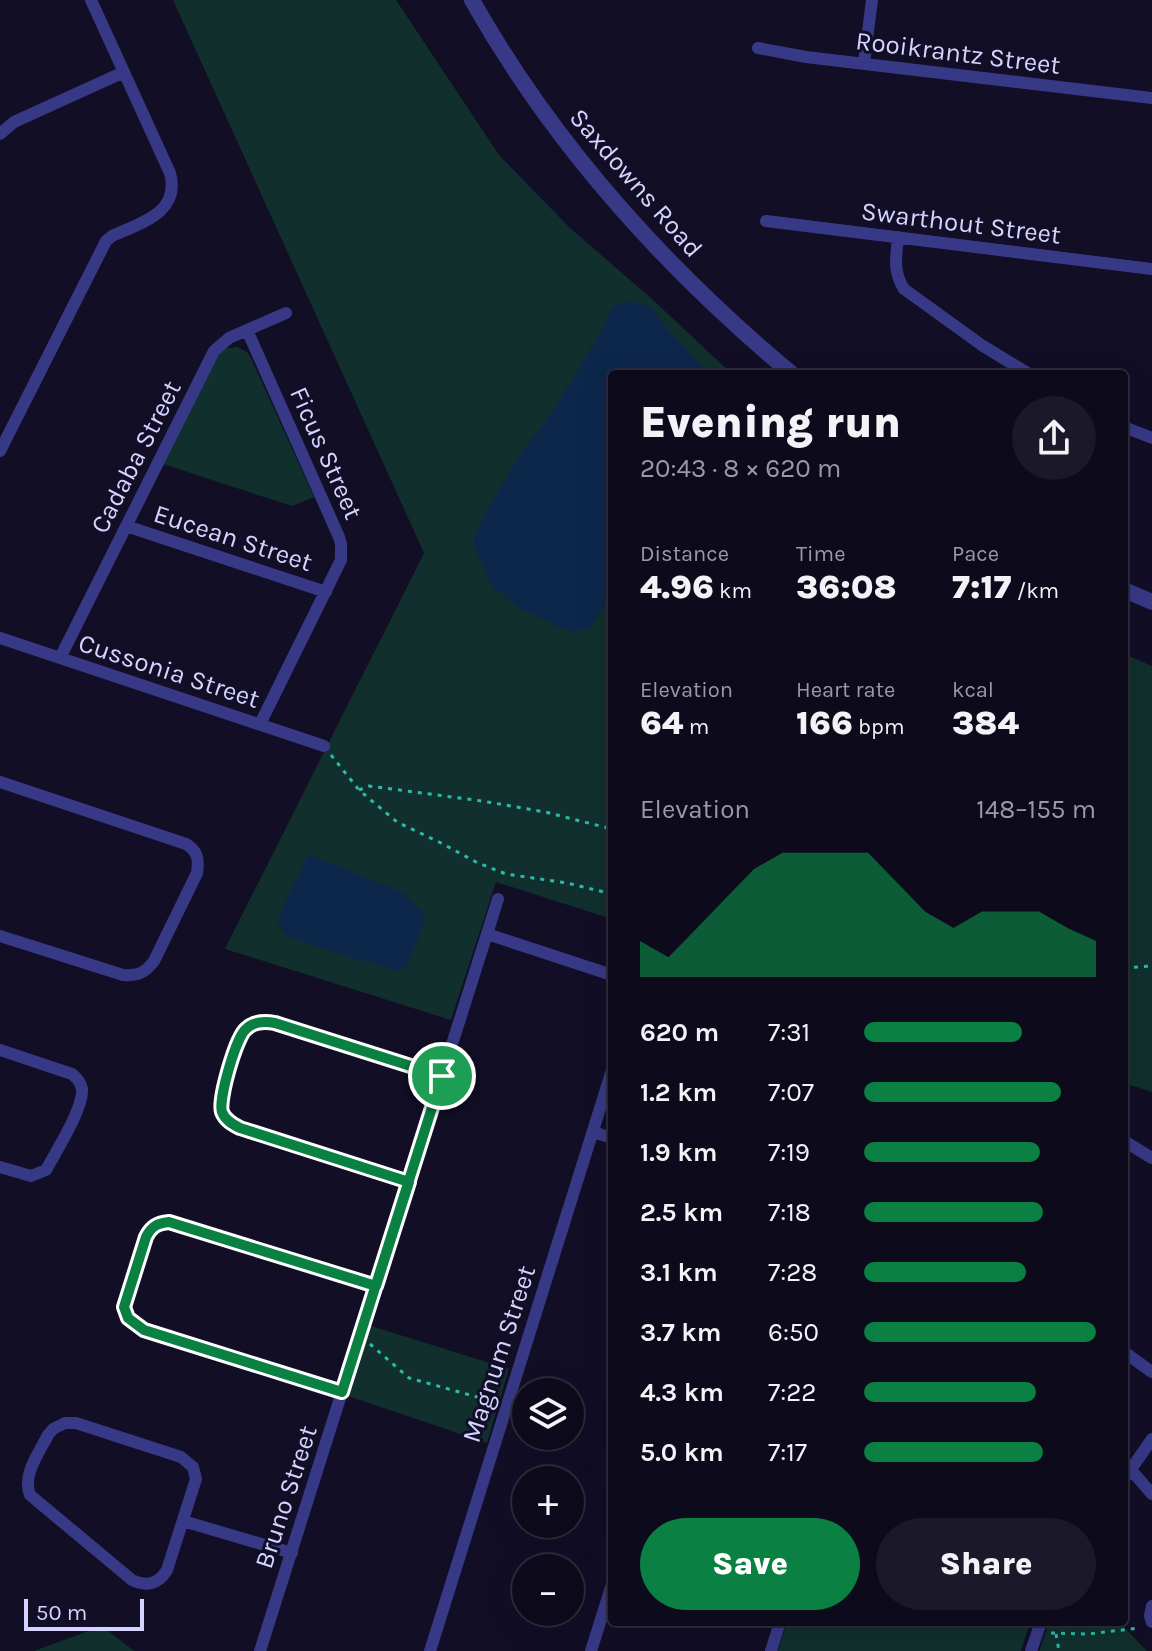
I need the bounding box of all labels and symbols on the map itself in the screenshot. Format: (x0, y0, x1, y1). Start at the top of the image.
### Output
street label: Rooikrantz Street (854, 25, 1062, 81)
street label: Saxdowns Road (563, 102, 709, 264)
street label: Swarthout Street (859, 195, 1063, 251)
street label: Cadaba Street (84, 375, 188, 539)
street label: Ficus Street (283, 382, 369, 524)
street label: Eucean Street (150, 498, 316, 578)
street label: Cussonia Street (75, 627, 264, 715)
pin (408, 1042, 476, 1110)
street label: Magnum Street (456, 1261, 542, 1446)
street label: Bruno Street (248, 1421, 324, 1573)
scale bar (24, 1595, 144, 1631)

